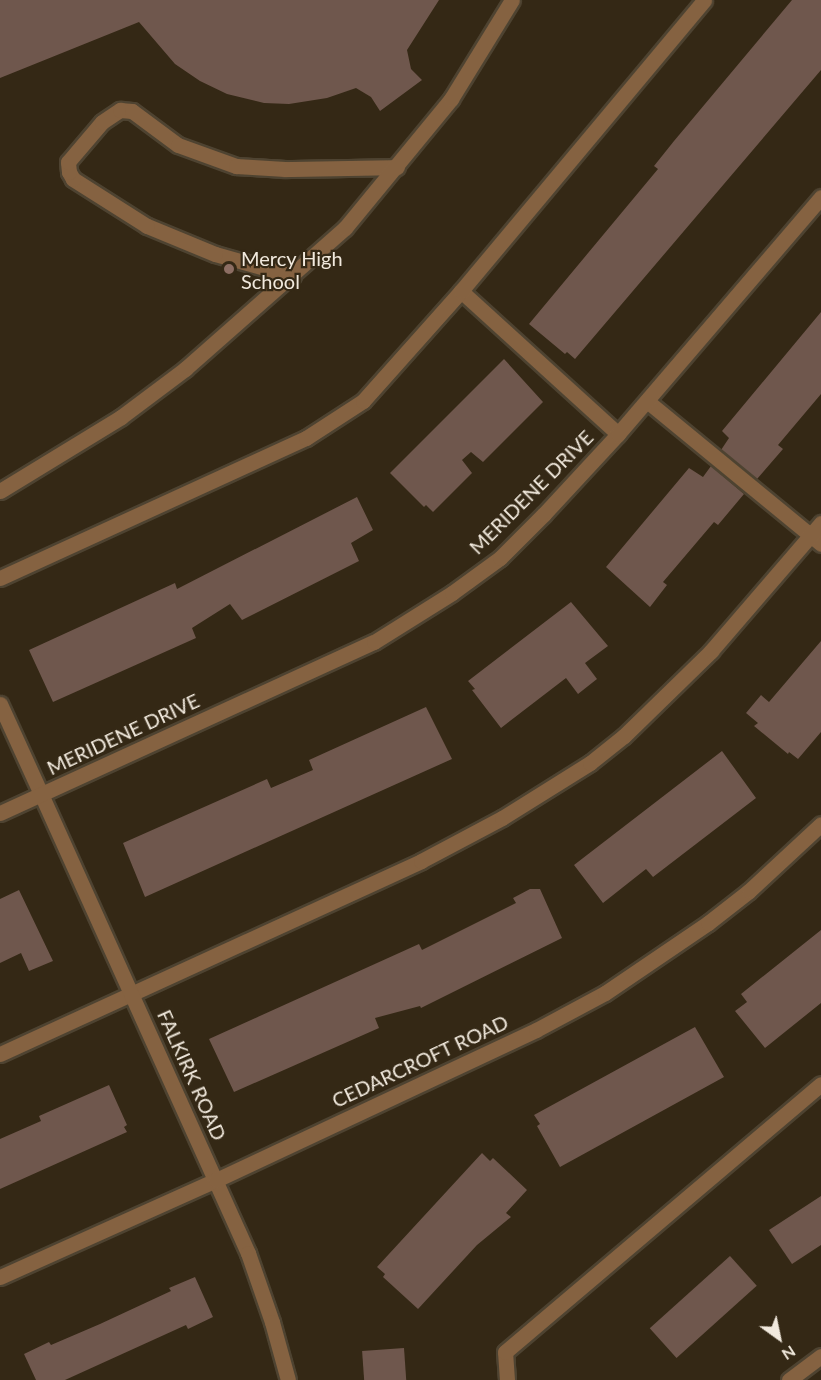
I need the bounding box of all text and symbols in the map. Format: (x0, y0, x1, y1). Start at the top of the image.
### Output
place label: Mercy High School (241, 246, 343, 293)
marker: Mercy High School (222, 262, 236, 276)
street label: MERIDENE DRIVE (464, 425, 598, 559)
street label: MERIDENE DRIVE (43, 688, 203, 780)
street label: FALKIRK ROAD (152, 1006, 232, 1144)
street label: CEDARCROFT ROAD (328, 1009, 512, 1113)
north arrow (749, 1308, 809, 1368)
text: N (779, 1342, 799, 1365)

